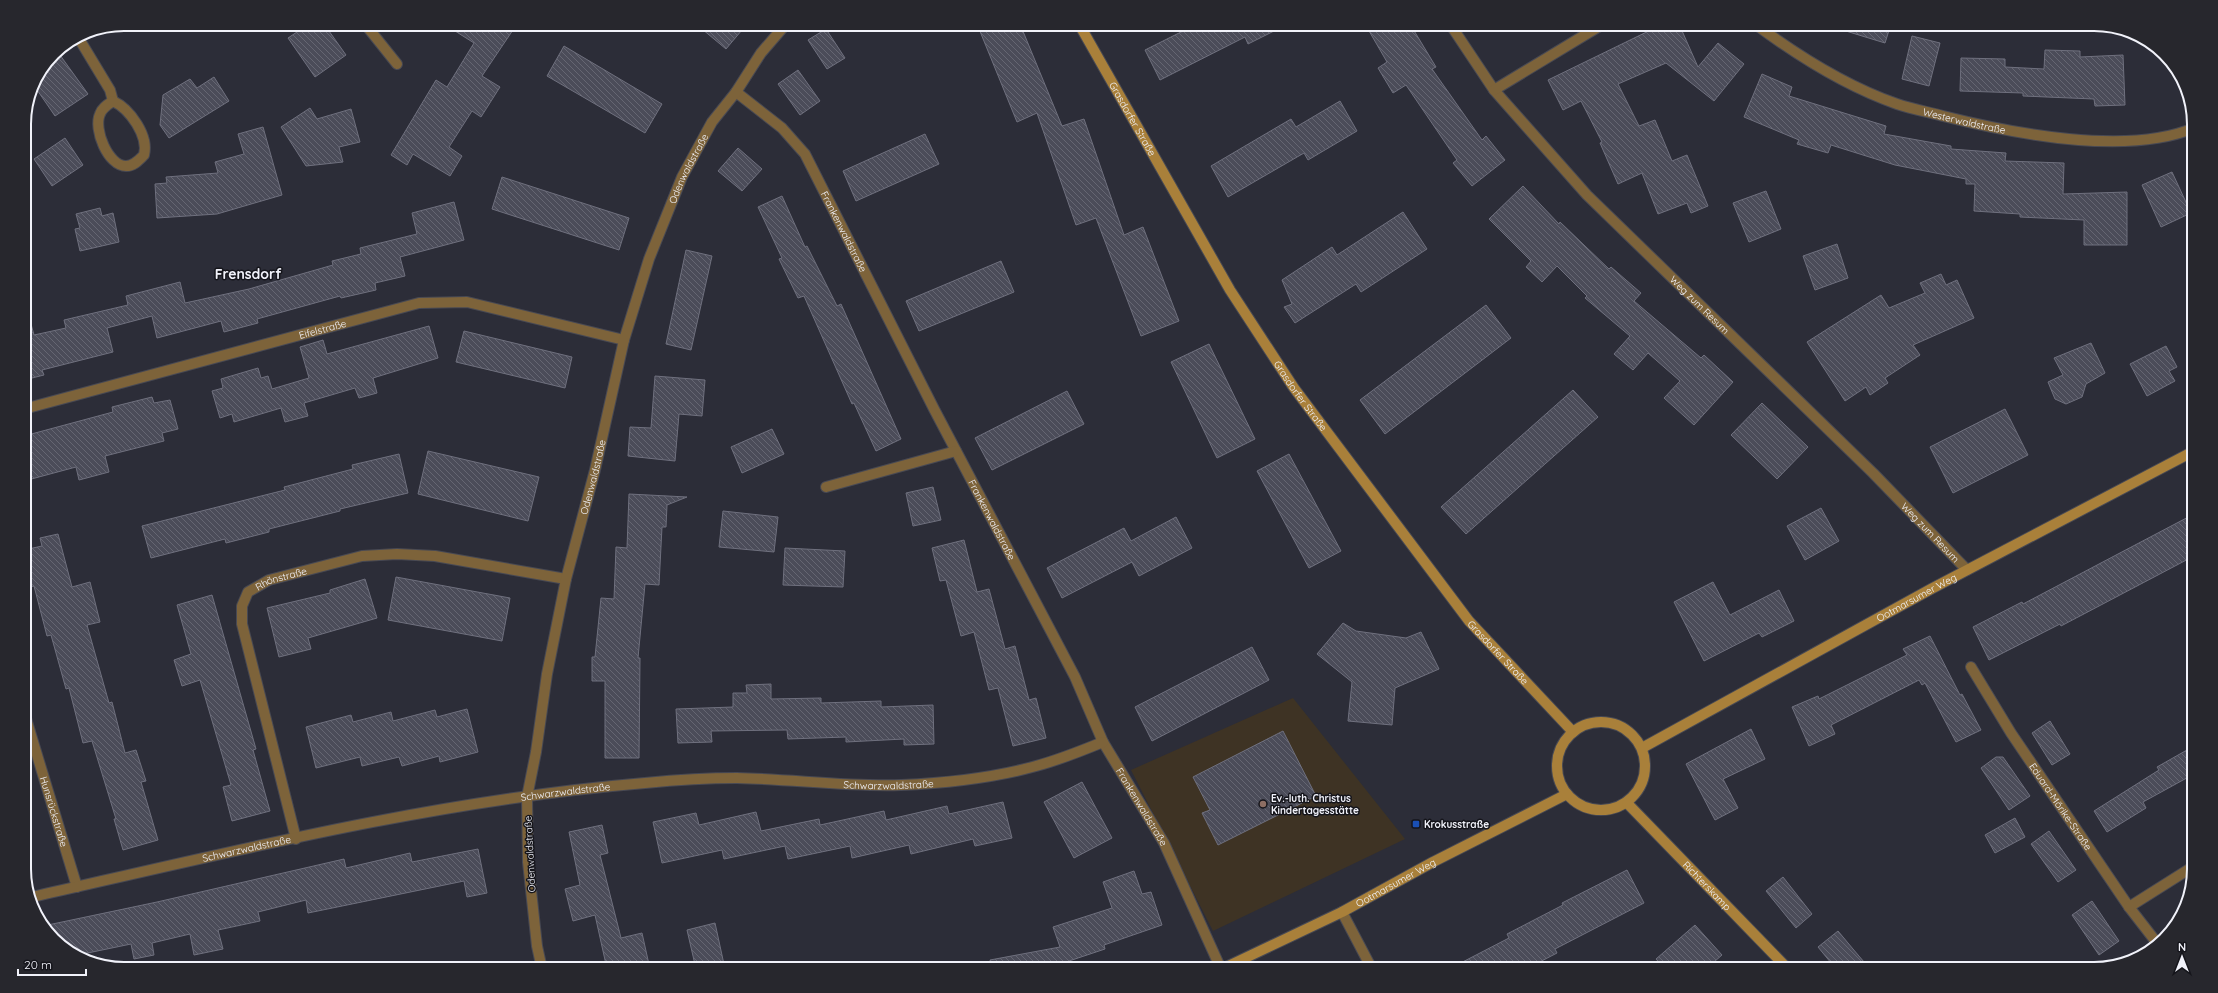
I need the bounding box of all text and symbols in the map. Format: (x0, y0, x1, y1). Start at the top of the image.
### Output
street label: Grasdorfer Straße (1107, 79, 1159, 159)
street label: Westerwaldstraße (1922, 105, 2007, 136)
street label: Odenwaldstraße (665, 131, 711, 205)
street label: Frankenwaldstraße (818, 189, 870, 275)
district label: Frensdorf (215, 265, 282, 283)
street label: Weg zum Resum (1667, 273, 1732, 337)
street label: Eifelstraße (297, 316, 348, 341)
street label: Grasdorfer Straße (1271, 358, 1331, 434)
street label: Odenwaldstraße (577, 438, 608, 516)
street label: Frankenwaldstraße (966, 477, 1019, 563)
street label: Weg zum Resum (1899, 500, 1962, 565)
street label: Rhönstraße (253, 564, 309, 593)
street label: Ootmarsumer Weg (1874, 570, 1959, 624)
street label: Grasdorfer Straße (1465, 617, 1532, 687)
street label: Eduard-Mörike-Straße (2027, 760, 2095, 853)
street label: Frankenwaldstraße (1113, 765, 1171, 848)
street label: Hunsrückstraße (37, 775, 71, 849)
street label: Schwarzwaldstraße (843, 776, 934, 792)
street label: Schwarzwaldstraße (520, 780, 611, 803)
place label: Ev.-luth. Christus Kindertagesstätte (1271, 792, 1359, 817)
marker: Ev.-luth. Christus Kindertagesstätte (1258, 799, 1268, 809)
street label: Odenwaldstraße (521, 815, 538, 893)
place label: Krokusstraße (1424, 818, 1489, 831)
marker: Krokusstraße (1411, 819, 1421, 829)
street label: Schwarzwaldstraße (201, 832, 292, 864)
street label: Ootmarsumer Weg (1353, 855, 1438, 910)
street label: Richterskamp (1680, 858, 1734, 913)
north arrow (2162, 937, 2202, 977)
text: N (2178, 940, 2186, 954)
scale bar (18, 951, 86, 977)
text: 20 m (24, 957, 52, 972)

